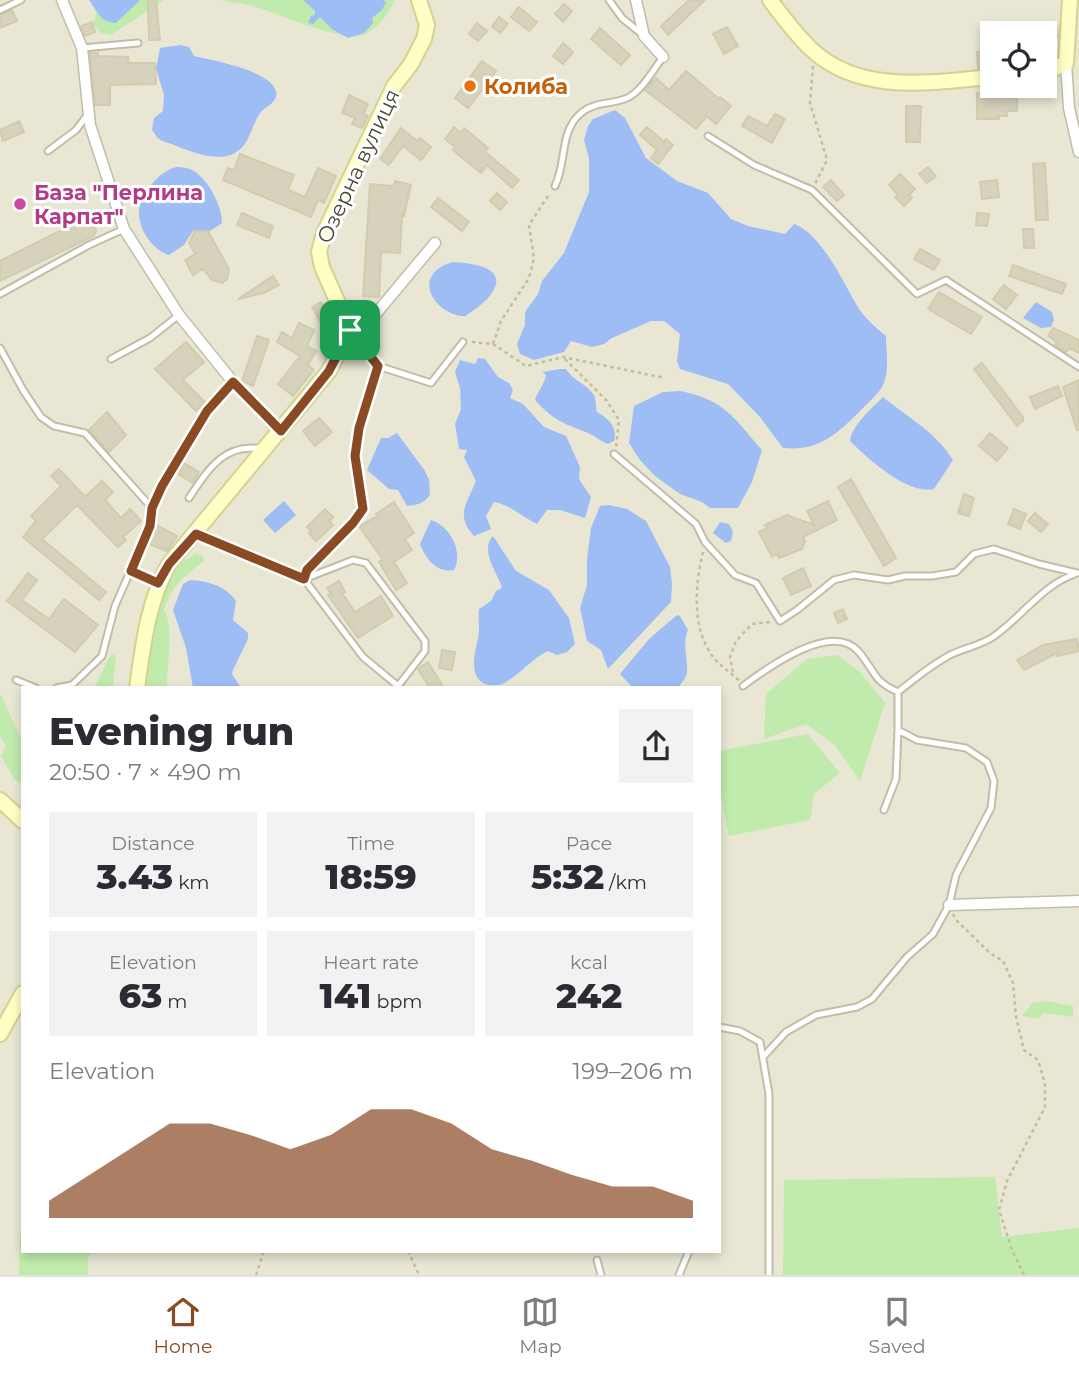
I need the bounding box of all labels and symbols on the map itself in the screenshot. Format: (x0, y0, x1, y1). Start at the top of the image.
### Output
place label: Колиба (484, 74, 568, 99)
marker: Колиба (462, 78, 478, 94)
street label: Озерна вулиця (311, 85, 405, 247)
place label: База "Перлина Карпат" (34, 180, 203, 229)
marker: База "Перлина Карпат" (12, 196, 28, 212)
pin (320, 300, 380, 360)

